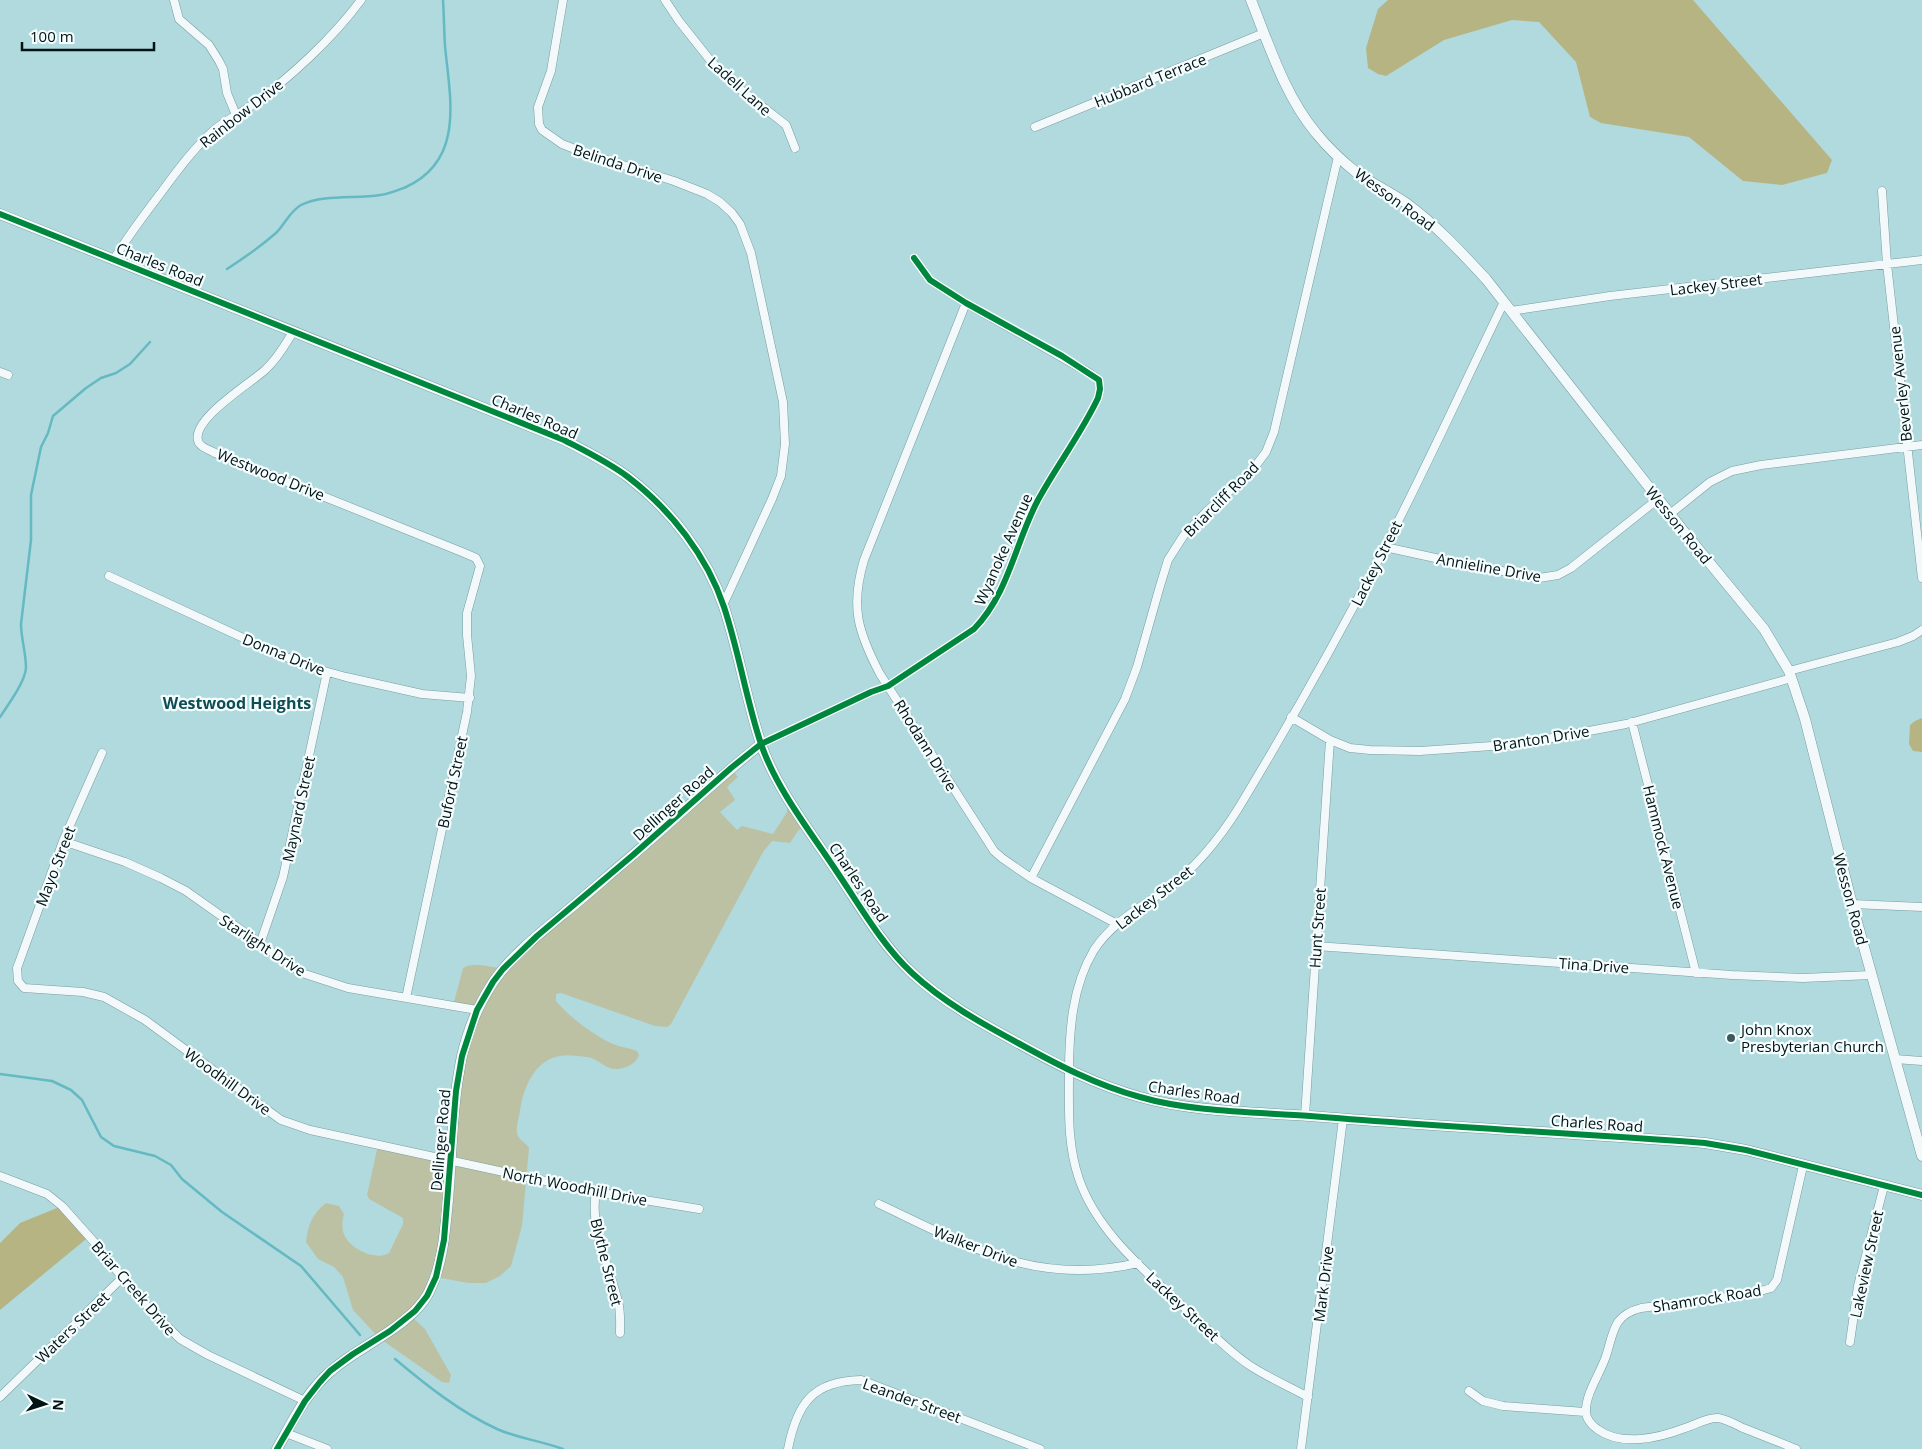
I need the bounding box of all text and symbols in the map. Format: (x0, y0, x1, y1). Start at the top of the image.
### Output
scale bar (22, 20, 155, 52)
text: 100 m (30, 26, 74, 46)
street label: Hubbard Terrace (1091, 48, 1209, 112)
street label: Ladell Lane (704, 52, 776, 120)
street label: Rainbow Drive (195, 74, 287, 152)
street label: Belinda Drive (571, 139, 665, 187)
street label: Wesson Road (1351, 163, 1439, 235)
street label: Charles Road (114, 237, 206, 291)
street label: Lackey Street (1669, 268, 1763, 300)
street label: Beverley Avenue (1884, 325, 1916, 443)
street label: Charles Road (489, 389, 581, 443)
street label: Westwood Drive (214, 443, 328, 505)
street label: Briarcliff Road (1179, 457, 1263, 541)
street label: Wesson Road (1641, 482, 1717, 568)
street label: Wyanoke Avenue (969, 490, 1037, 608)
street label: Lackey Street (1346, 517, 1406, 609)
street label: Annieline Drive (1435, 548, 1543, 586)
street label: Donna Drive (240, 628, 328, 680)
district label: Westwood Heights (163, 692, 311, 714)
street label: Rhodann Drive (890, 696, 962, 794)
street label: Branton Drive (1491, 720, 1591, 756)
street label: Buford Street (432, 734, 472, 830)
street label: Maynard Street (277, 754, 319, 864)
street label: Dellinger Road (628, 761, 718, 845)
street label: Hammock Avenue (1639, 783, 1689, 911)
street label: Mayo Street (31, 823, 79, 909)
street label: Charles Road (825, 838, 893, 926)
street label: Wesson Road (1829, 851, 1873, 947)
street label: Lackey Street (1111, 861, 1197, 933)
street label: Hunt Street (1304, 887, 1330, 969)
street label: Starlight Drive (216, 910, 310, 980)
street label: Tina Drive (1558, 953, 1630, 977)
place label: John Knox Presbyterian Church (1739, 1019, 1884, 1056)
marker: John Knox Presbyterian Church (1725, 1032, 1737, 1044)
street label: Woodhill Drive (181, 1043, 275, 1119)
street label: Charles Road (1147, 1076, 1241, 1108)
street label: Dellinger Road (426, 1088, 454, 1192)
street label: Charles Road (1550, 1110, 1644, 1136)
street label: North Woodhill Drive (501, 1162, 649, 1210)
street label: Lakeview Street (1845, 1208, 1887, 1320)
street label: Blythe Street (586, 1216, 628, 1308)
street label: Walker Drive (931, 1221, 1021, 1271)
street label: Briar Creek Drive (87, 1237, 181, 1339)
street label: Mark Drive (1308, 1245, 1338, 1323)
street label: Lackey Street (1142, 1267, 1224, 1345)
street label: Shamrock Road (1651, 1280, 1763, 1316)
street label: Waters Street (31, 1287, 113, 1367)
street label: Leander Street (860, 1373, 964, 1427)
north arrow (20, 1379, 70, 1429)
text: N (49, 1399, 68, 1411)

